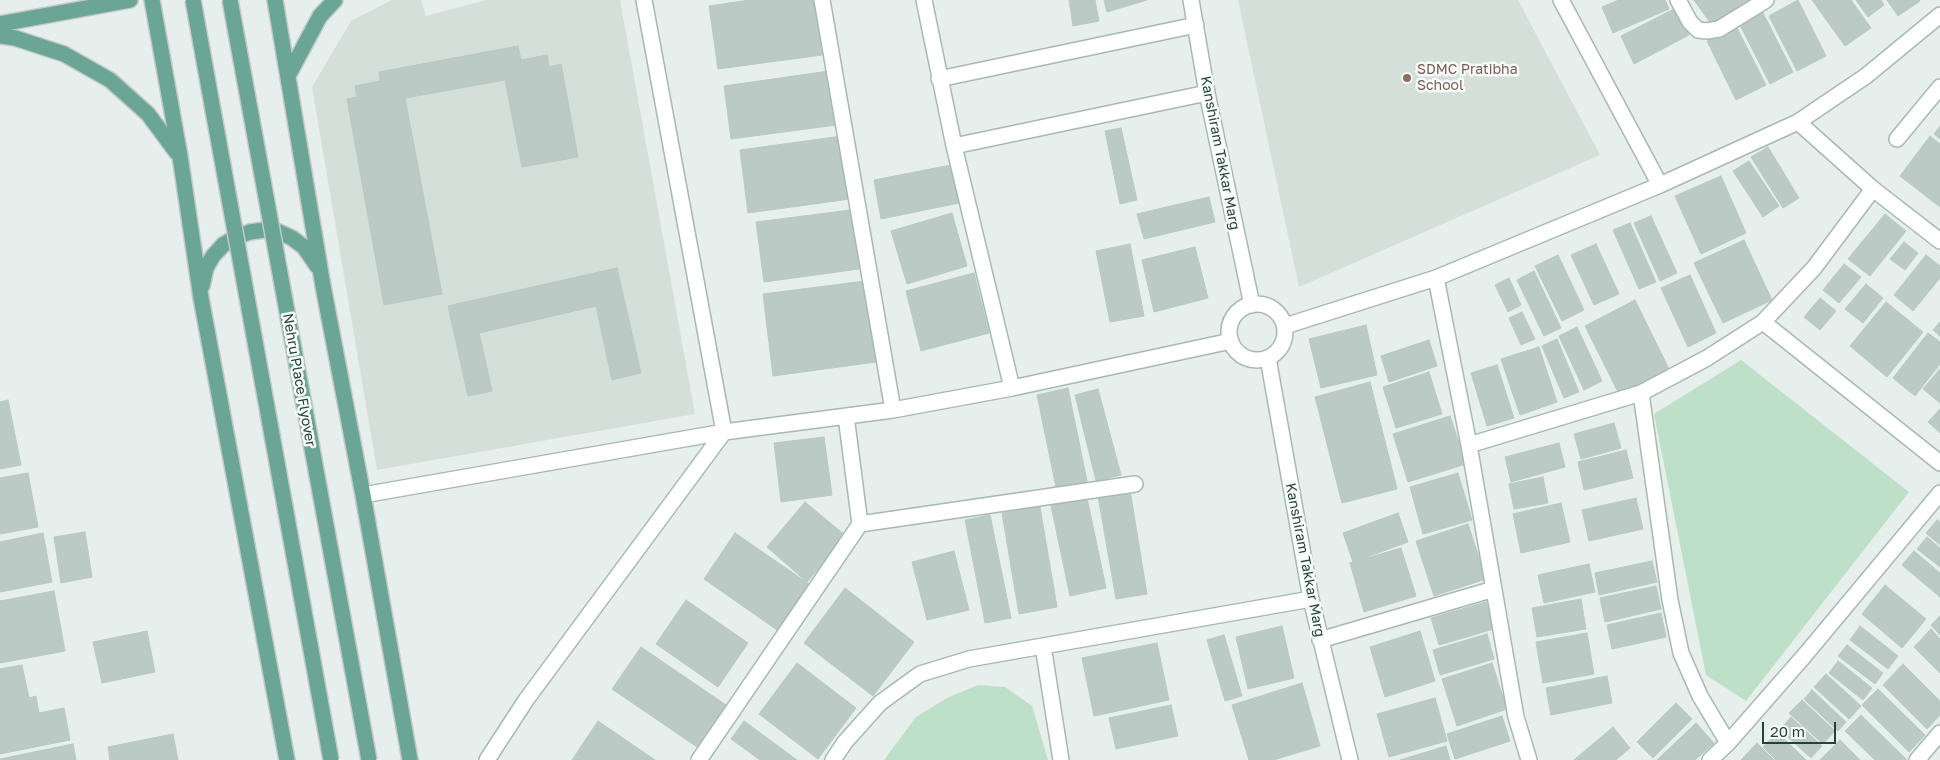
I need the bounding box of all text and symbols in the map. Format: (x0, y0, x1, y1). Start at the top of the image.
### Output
place label: SDMC Pratibha School (1417, 62, 1518, 94)
marker: SDMC Pratibha School (1401, 72, 1413, 84)
street label: Kanshiram Takkar Marg (1197, 74, 1243, 232)
street label: Nehru Place Flyover (279, 312, 319, 448)
street label: Kanshiram Takkar Marg (1282, 481, 1328, 639)
scale bar (1765, 712, 1839, 744)
text: 20 m (1770, 722, 1805, 740)

